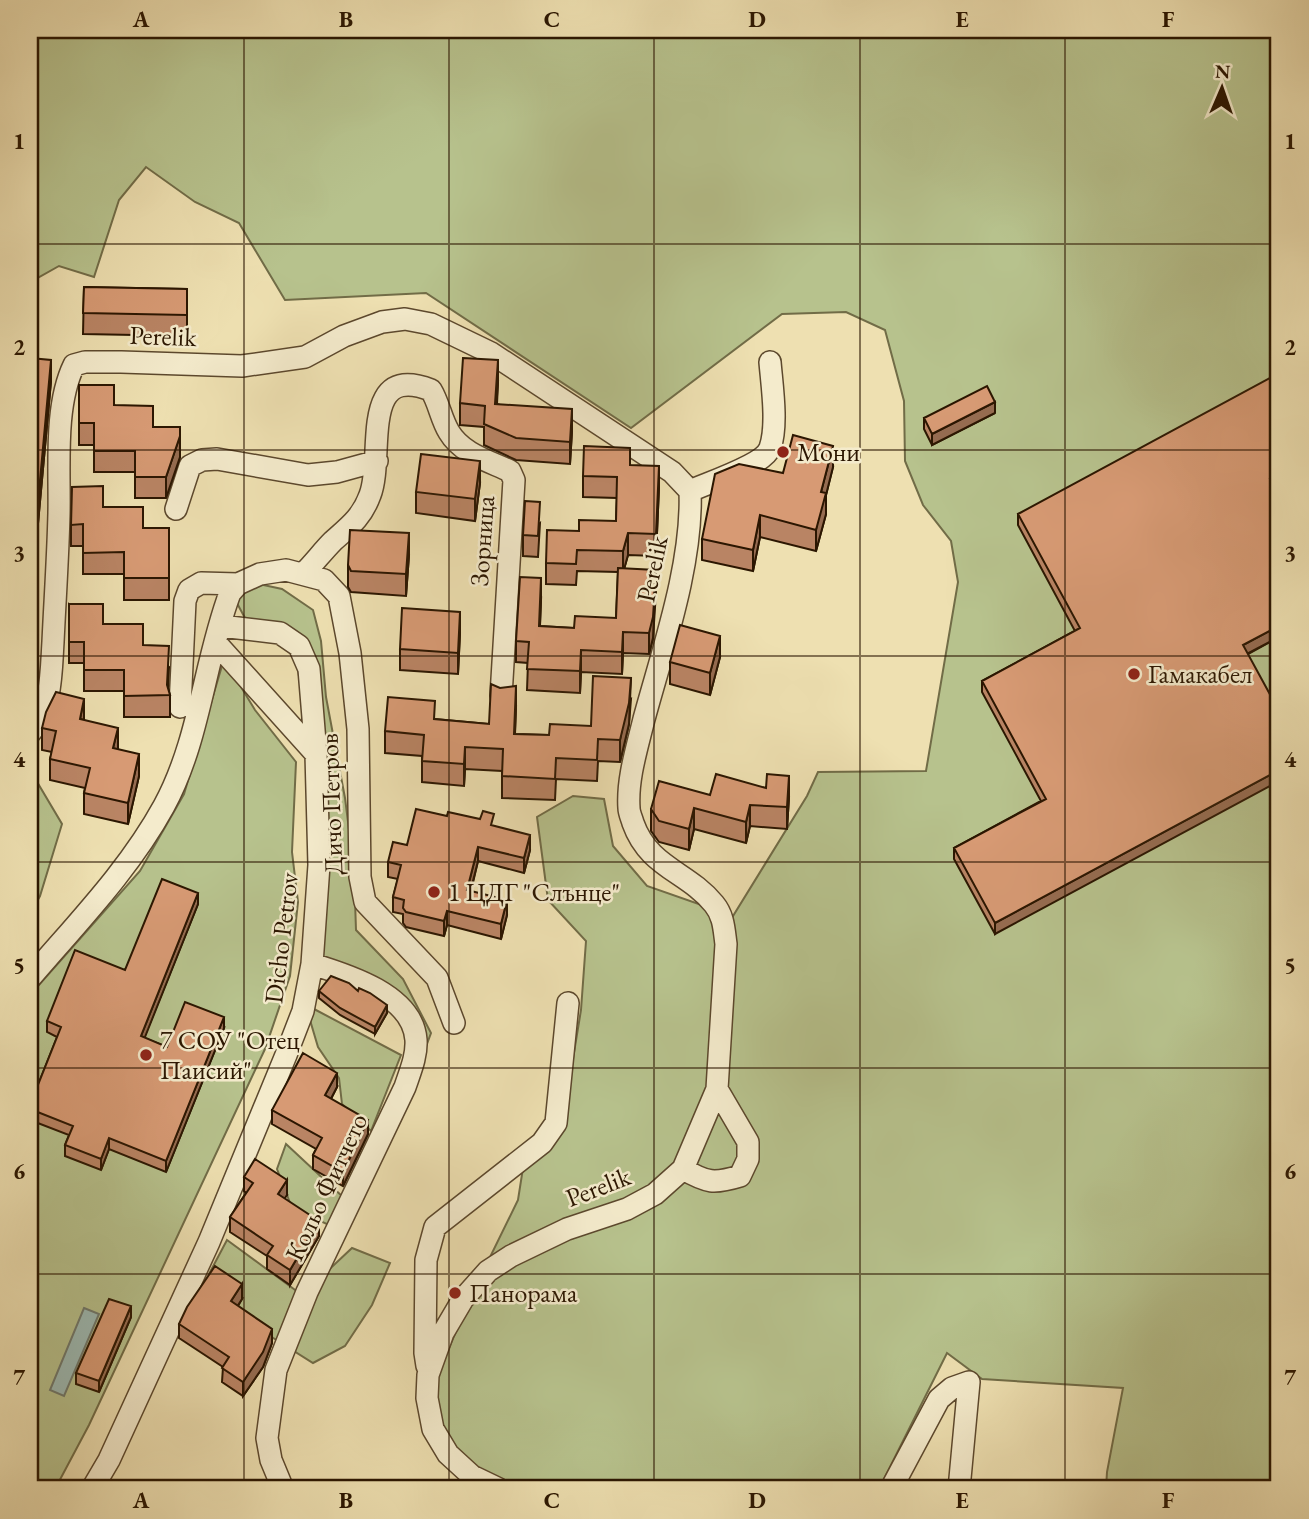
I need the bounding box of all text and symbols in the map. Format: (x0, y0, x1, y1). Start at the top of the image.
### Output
text: A (132, 4, 150, 34)
text: B (339, 4, 353, 34)
text: C (544, 4, 560, 34)
text: D (748, 4, 766, 34)
text: E (955, 4, 969, 34)
text: F (1162, 4, 1175, 34)
north arrow (1186, 52, 1256, 122)
text: N (1214, 59, 1231, 84)
text: 1 (13, 126, 25, 156)
text: 1 (1284, 126, 1296, 156)
street label: Perelik (129, 318, 198, 354)
text: 2 (13, 332, 25, 362)
text: 2 (1284, 332, 1296, 362)
place label: Мони (797, 435, 860, 469)
marker: Мони (775, 444, 791, 460)
street label: Зорница (462, 494, 502, 587)
street label: Perelik (628, 532, 676, 605)
text: 3 (13, 538, 25, 568)
text: 3 (1284, 538, 1296, 568)
place label: Гамакабел (1148, 657, 1253, 691)
marker: Гамакабел (1126, 666, 1142, 682)
street label: Дичо Петров (312, 733, 350, 875)
text: 4 (13, 744, 26, 774)
text: 4 (1284, 744, 1297, 774)
street label: Dicho Petrov (256, 870, 306, 1006)
place label: 1 ЦДГ "Слънце" (448, 875, 620, 909)
marker: 1 ЦДГ "Слънце" (426, 884, 442, 900)
text: 5 (13, 950, 25, 980)
text: 5 (1284, 950, 1296, 980)
place label: 7 СОУ "Отец Паисий" (160, 1023, 300, 1087)
marker: 7 СОУ "Отец Паисий" (138, 1047, 154, 1063)
street label: Кольо Фитчето (277, 1108, 375, 1266)
text: 6 (13, 1156, 25, 1186)
text: 6 (1284, 1156, 1296, 1186)
street label: Perelik (561, 1159, 636, 1215)
place label: Панорама (469, 1276, 578, 1310)
marker: Панорама (447, 1285, 463, 1301)
text: 7 (13, 1362, 26, 1392)
text: 7 (1284, 1362, 1297, 1392)
text: A (132, 1485, 150, 1515)
text: B (339, 1485, 353, 1515)
text: C (544, 1485, 560, 1515)
text: D (748, 1485, 766, 1515)
text: E (955, 1485, 969, 1515)
text: F (1162, 1485, 1175, 1515)

